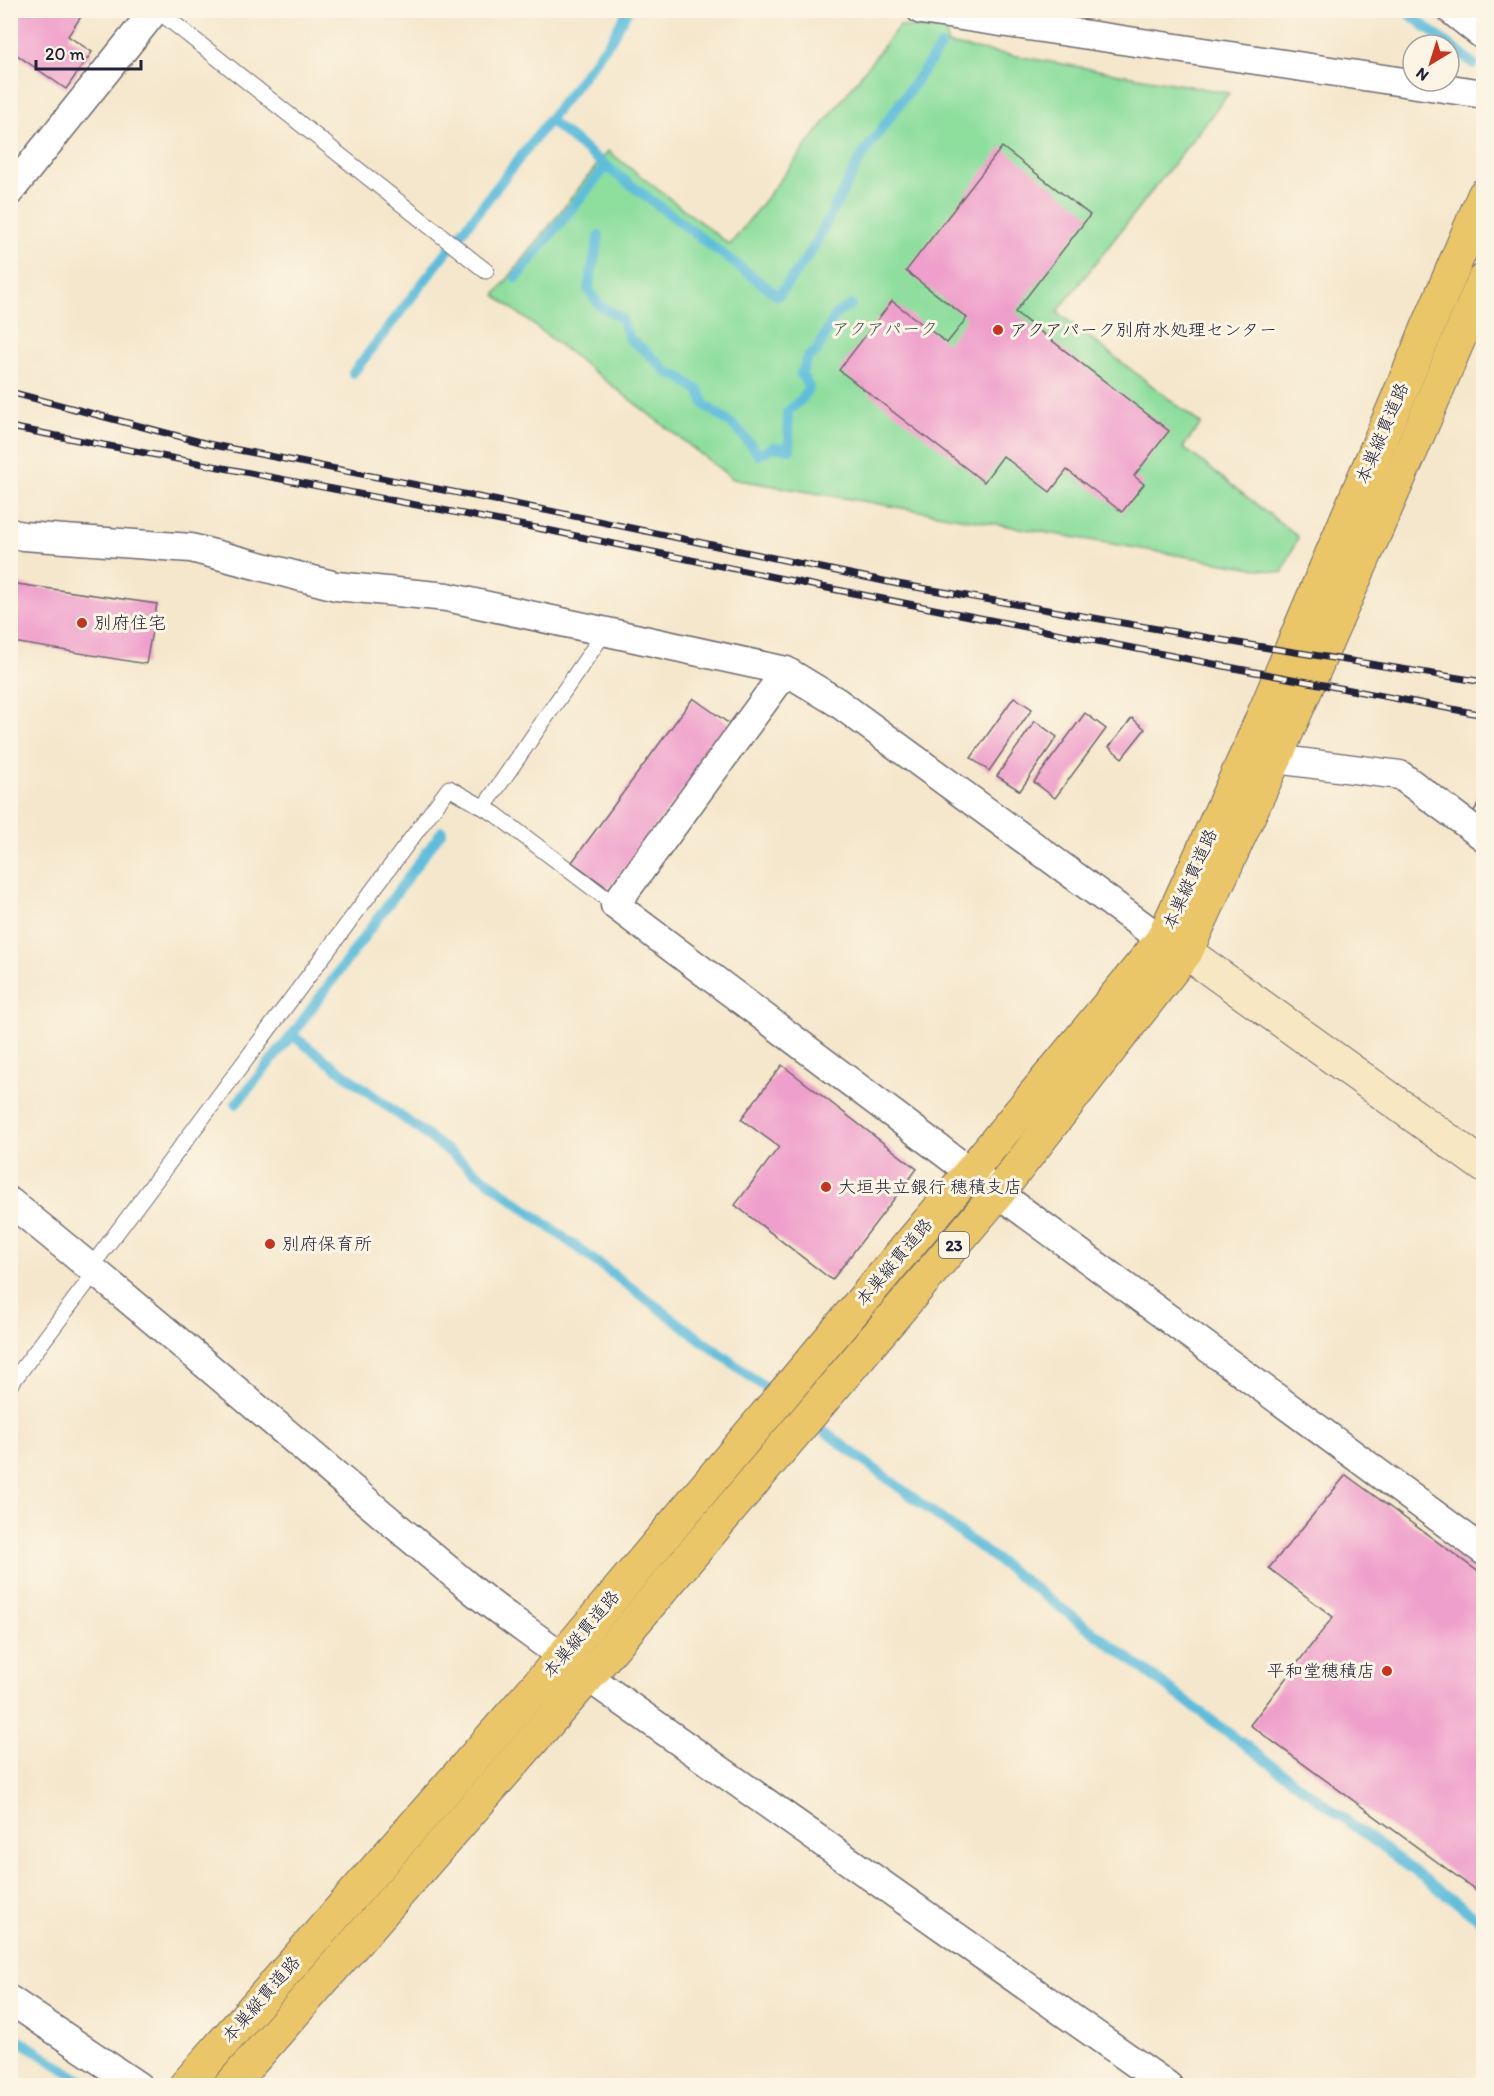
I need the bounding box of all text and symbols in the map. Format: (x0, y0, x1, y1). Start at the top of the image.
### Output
scale bar (36, 33, 141, 71)
north arrow (1401, 33, 1461, 93)
text: 20 m (45, 43, 85, 65)
text: N (1412, 64, 1432, 85)
park label: アクアパーク (832, 318, 938, 340)
place label: アクアパーク別府水処理センター (1010, 319, 1277, 341)
marker: アクアパーク別府水処理センター (991, 323, 1005, 337)
street label: 本巣縦貫道路 (1351, 379, 1413, 487)
place label: 別府住宅 (94, 612, 166, 634)
marker: 別府住宅 (75, 616, 89, 630)
street label: 本巣縦貫道路 (1158, 825, 1222, 933)
place label: 大垣共立銀行 穂積支店 (838, 1176, 1022, 1198)
marker: 大垣共立銀行 穂積支店 (819, 1180, 833, 1194)
street label: 本巣縦貫道路 (851, 1214, 937, 1310)
road number: 23 (939, 1232, 969, 1258)
place label: 別府保育所 (282, 1233, 372, 1255)
marker: 別府保育所 (263, 1237, 277, 1251)
street label: 本巣縦貫道路 (538, 1586, 624, 1682)
place label: 平和堂穂積店 (1267, 1660, 1375, 1682)
marker: 平和堂穂積店 (1380, 1664, 1394, 1678)
street label: 本巣縦貫道路 (217, 1951, 305, 2047)

